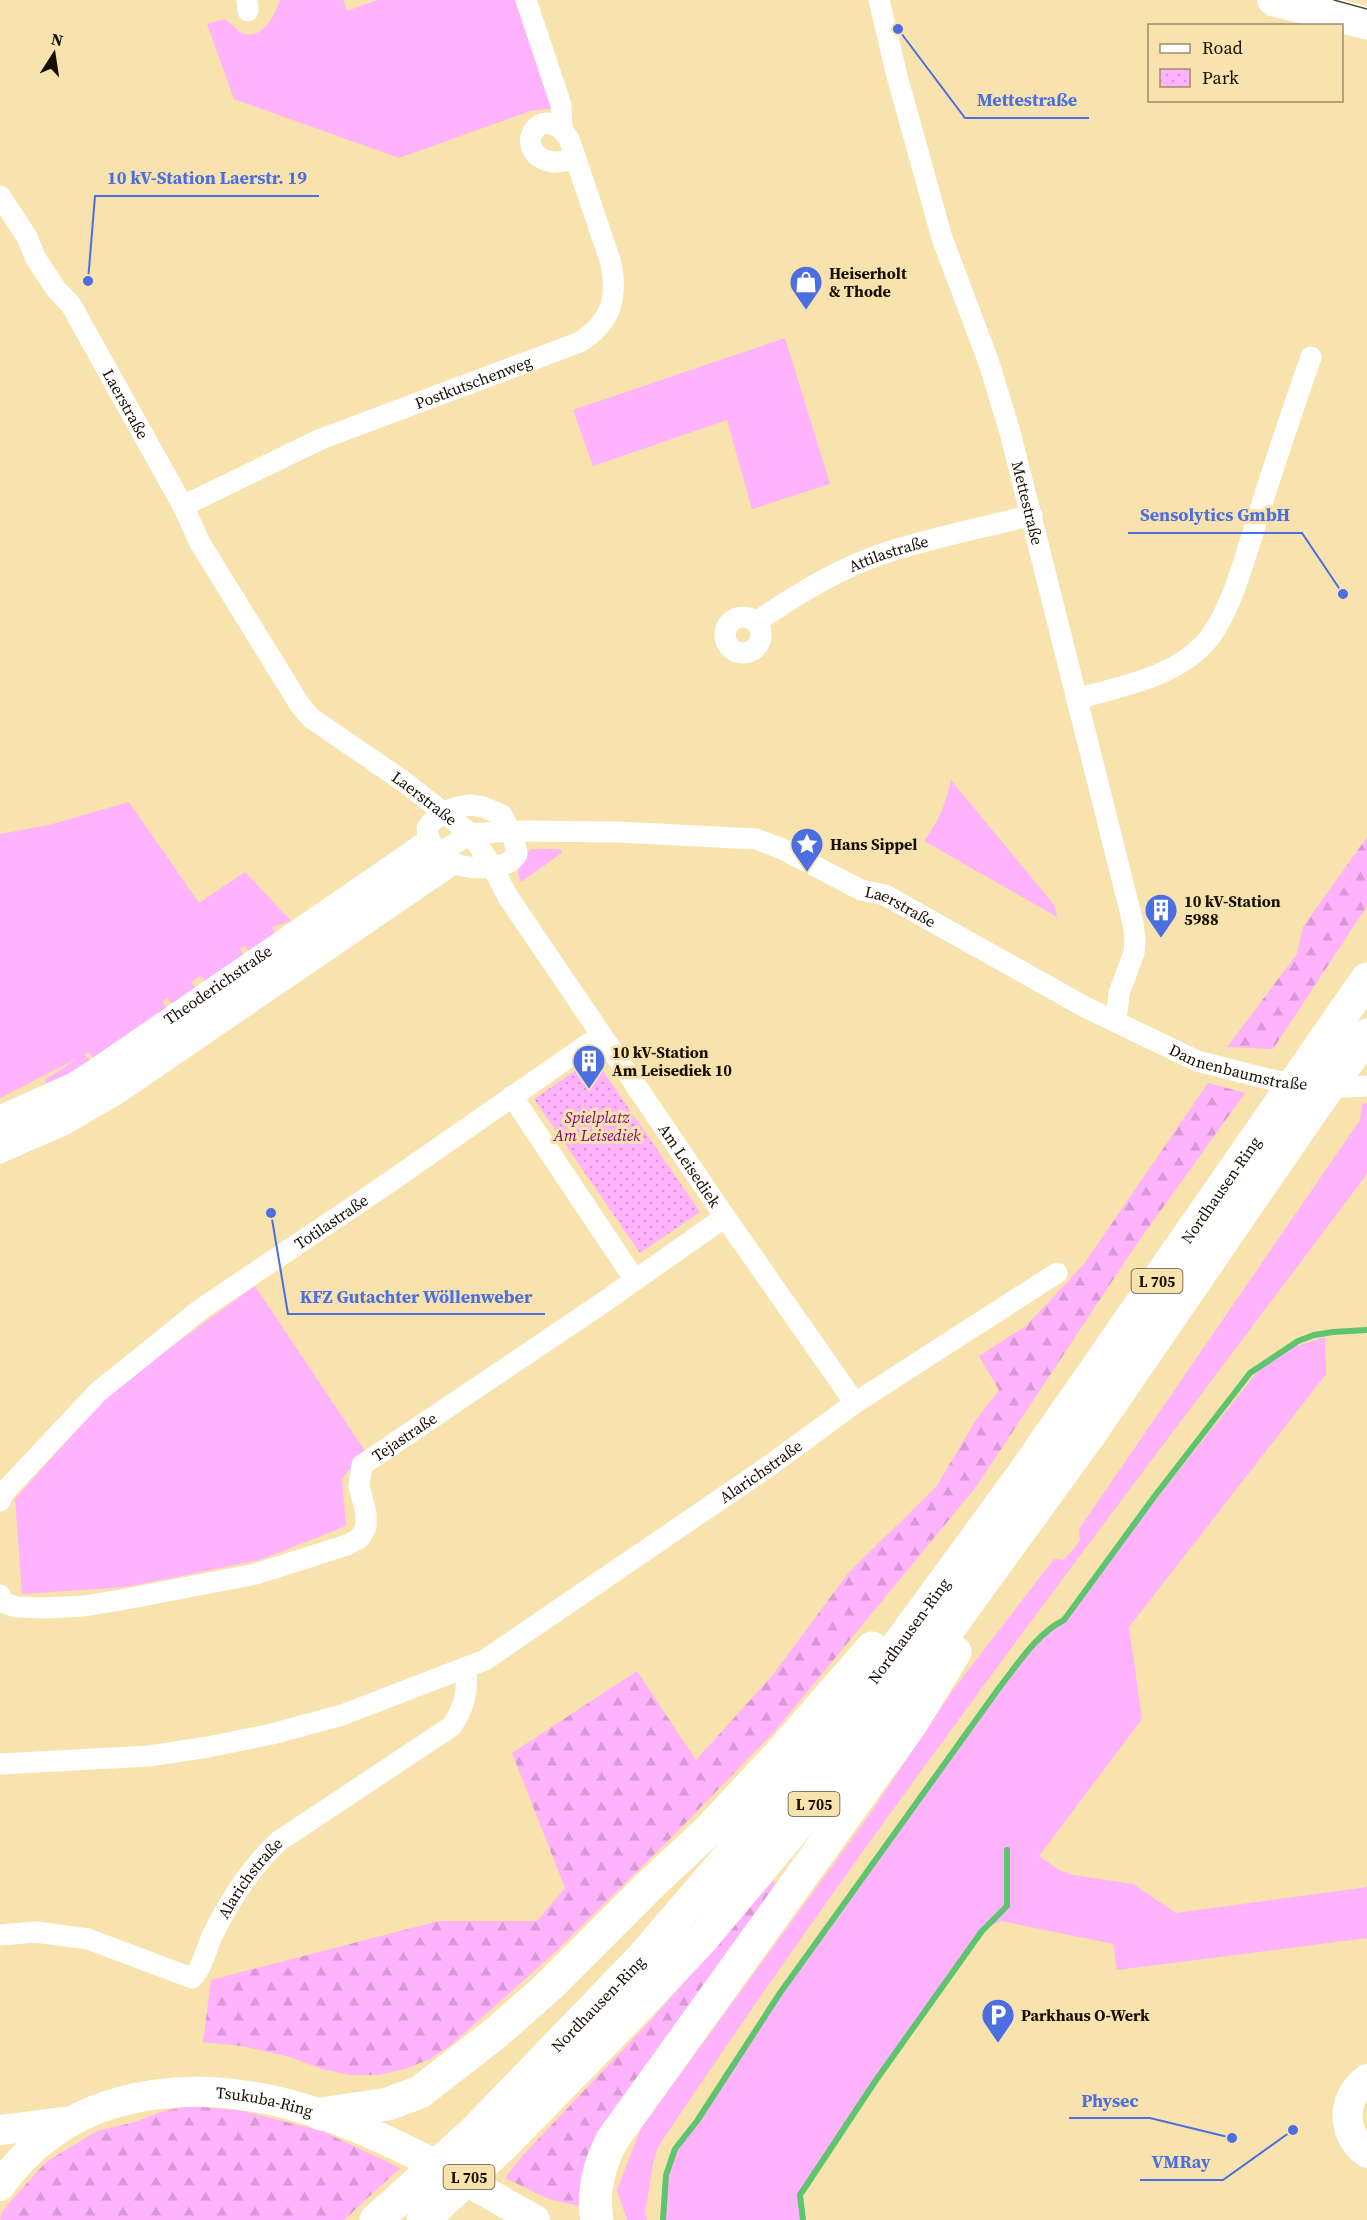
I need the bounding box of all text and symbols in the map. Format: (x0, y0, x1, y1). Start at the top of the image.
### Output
north arrow (24, 24, 84, 84)
legend (1148, 24, 1343, 102)
text: N (49, 27, 65, 51)
text: Road (1202, 35, 1243, 60)
text: Park (1202, 65, 1239, 90)
callout: Mettestraße (965, 82, 1089, 118)
text: Mettestraße (977, 87, 1077, 112)
callout: 10 kV-Station Laerstr. 19 (95, 160, 319, 196)
text: 10 kV-Station Laerstr. 19 (107, 165, 307, 190)
place label: Heiserholt & Thode (829, 262, 907, 302)
shop icon: Heiserholt & Thode (788, 264, 824, 311)
street label: Postkutschenweg (412, 350, 535, 414)
street label: Laerstraße (98, 365, 154, 443)
street label: Mettestraße (1007, 459, 1049, 547)
callout: Sensolytics GmbH (1128, 497, 1302, 533)
text: Sensolytics GmbH (1140, 502, 1290, 527)
street label: Attilastraße (845, 530, 931, 577)
street label: Laerstraße (388, 766, 462, 830)
place icon: Hans Sippel (789, 826, 825, 873)
place label: Hans Sippel (830, 833, 917, 855)
street label: Laerstraße (863, 880, 940, 932)
place label: 10 kV-Station 5988 (1184, 890, 1281, 930)
building icon: 10 kV-Station 5988 (1143, 892, 1179, 939)
street label: Theoderichstraße (159, 940, 276, 1030)
street label: Dannenbaumstraße (1166, 1038, 1308, 1095)
place label: 10 kV-Station Am Leisediek 10 (612, 1041, 732, 1081)
building icon: 10 kV-Station Am Leisediek 10 (571, 1043, 607, 1090)
park label: Spielplatz Am Leisediek (552, 1106, 641, 1146)
street label: Am Leisediek (654, 1119, 726, 1212)
street label: Nordhausen-Ring (1175, 1132, 1266, 1248)
street label: Totilastraße (290, 1189, 372, 1254)
road number: L 705 (1132, 1269, 1182, 1293)
callout: KFZ Gutachter Wöllenweber (288, 1278, 545, 1314)
text: KFZ Gutachter Wöllenweber (300, 1284, 533, 1309)
street label: Tejastraße (367, 1407, 441, 1466)
street label: Alarichstraße (715, 1434, 807, 1508)
street label: Nordhausen-Ring (863, 1573, 955, 1688)
road number: L 705 (788, 1792, 840, 1816)
street label: Alarichstraße (212, 1832, 287, 1923)
street label: Nordhausen-Ring (546, 1951, 650, 2057)
parking icon: Parkhaus O-Werk (980, 1997, 1016, 2044)
place label: Parkhaus O-Werk (1021, 2004, 1150, 2026)
street label: Tsukuba-Ring (215, 2081, 316, 2122)
callout: Physec (1069, 2082, 1150, 2118)
text: Physec (1081, 2088, 1139, 2113)
callout: VMRay (1140, 2144, 1223, 2180)
text: VMRay (1151, 2149, 1211, 2174)
road number: L 705 (444, 2165, 494, 2189)

